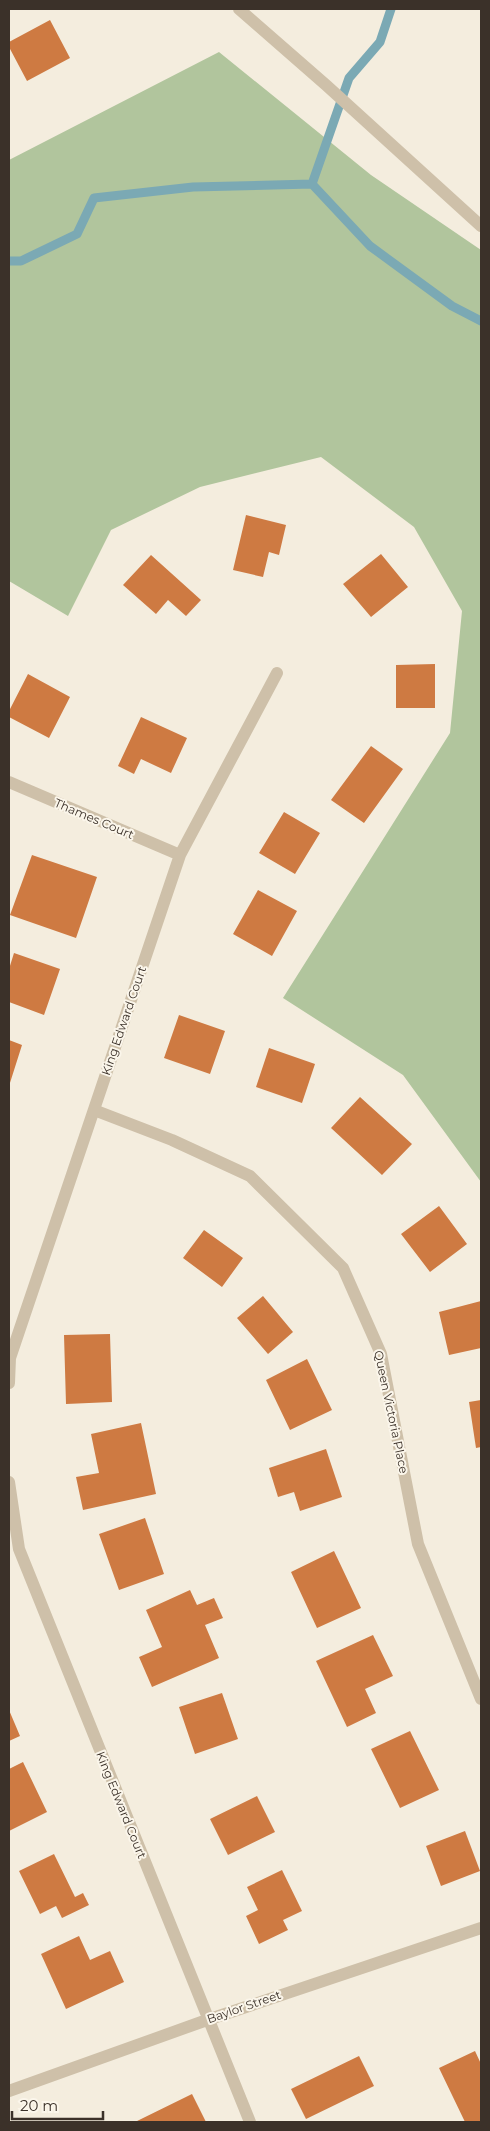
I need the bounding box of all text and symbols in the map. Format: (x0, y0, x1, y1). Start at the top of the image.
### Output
street label: Thames Court (52, 795, 136, 842)
street label: King Edward Court (98, 964, 149, 1077)
street label: Queen Victoria Place (371, 1349, 412, 1475)
street label: King Edward Court (93, 1749, 150, 1861)
street label: Baylor Street (205, 1987, 283, 2026)
scale bar (12, 2088, 104, 2120)
text: 20 m (20, 2096, 58, 2115)

